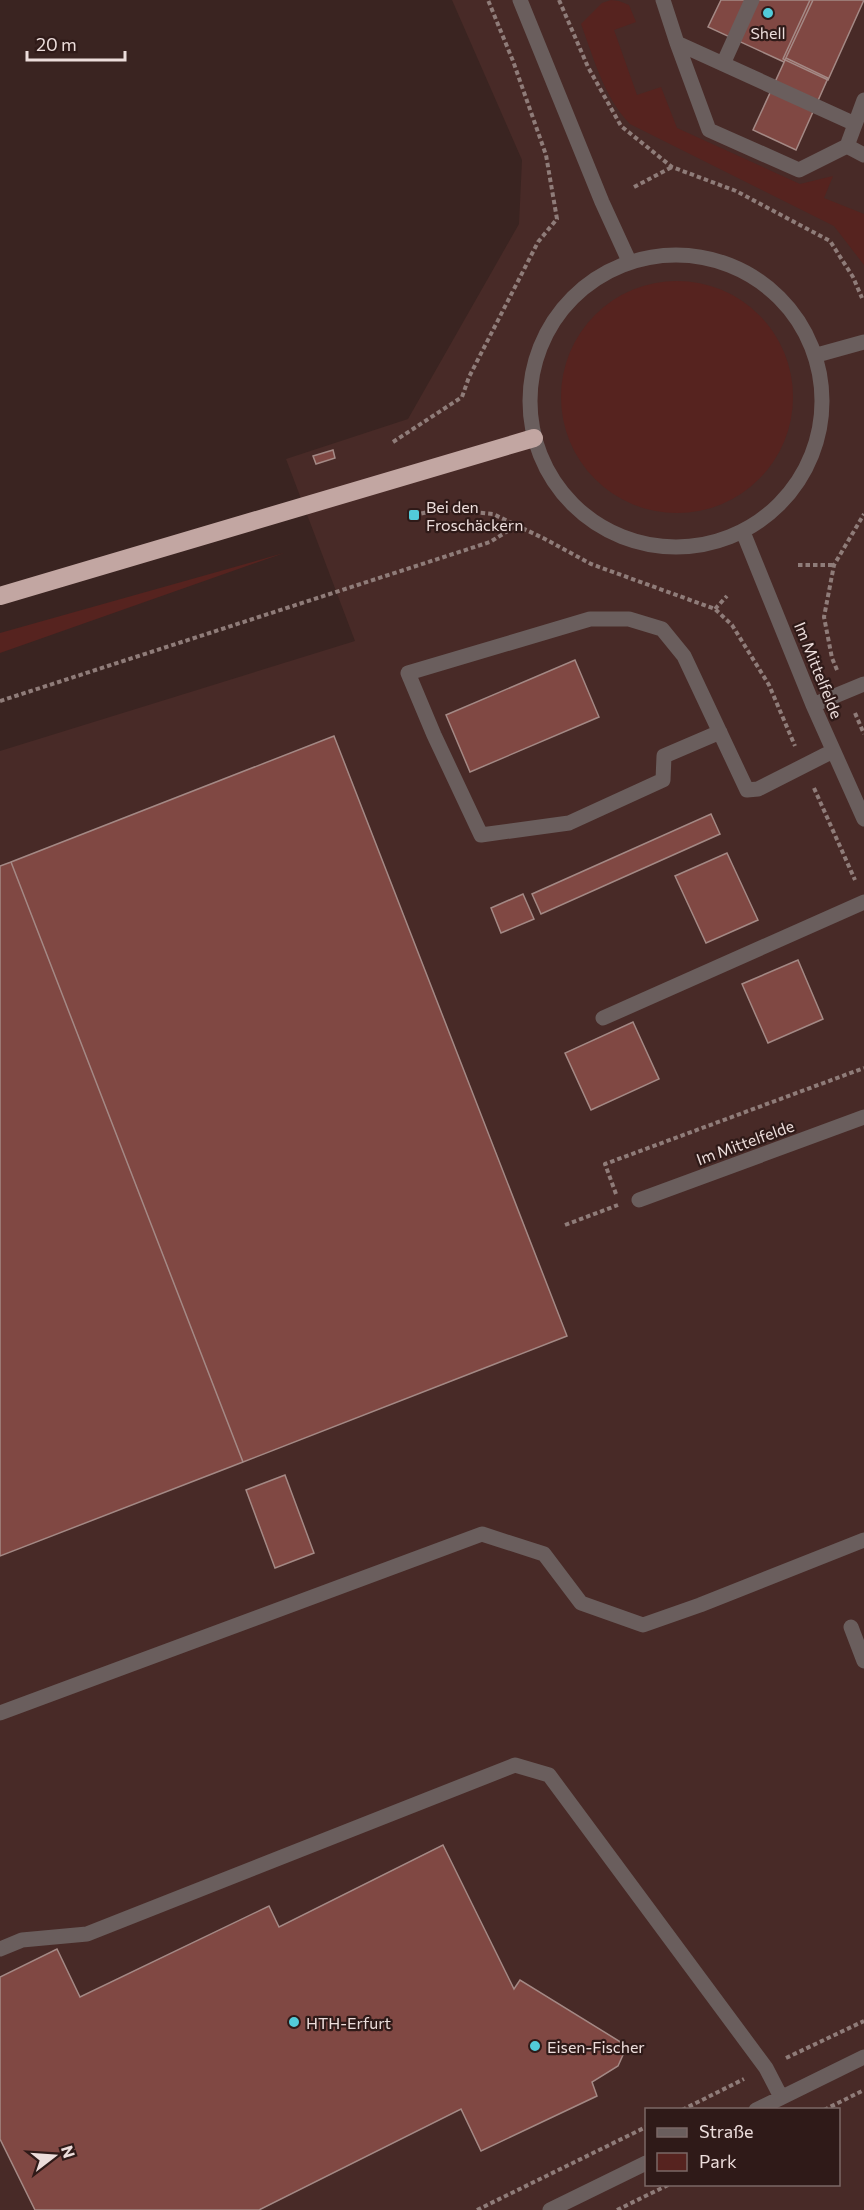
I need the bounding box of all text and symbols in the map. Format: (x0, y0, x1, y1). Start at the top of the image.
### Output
marker: Shell (761, 6, 775, 20)
place label: Shell (750, 23, 786, 42)
scale bar (27, 24, 124, 62)
text: 20 m (36, 33, 77, 55)
place label: Bei den Froschäckern (426, 497, 523, 534)
marker: Bei den Froschäckern (407, 508, 421, 522)
street label: Im Mittelfelde (791, 619, 847, 721)
street label: Im Mittelfelde (694, 1116, 796, 1168)
place label: HTH-Erfurt (306, 2013, 392, 2032)
marker: HTH-Erfurt (287, 2015, 301, 2029)
place label: Eisen-Fischer (547, 2037, 645, 2056)
marker: Eisen-Fischer (528, 2039, 542, 2053)
legend (645, 2108, 840, 2186)
text: Straße (699, 2120, 754, 2142)
north arrow (24, 2126, 84, 2186)
text: N (58, 2143, 80, 2160)
text: Park (699, 2150, 737, 2172)

